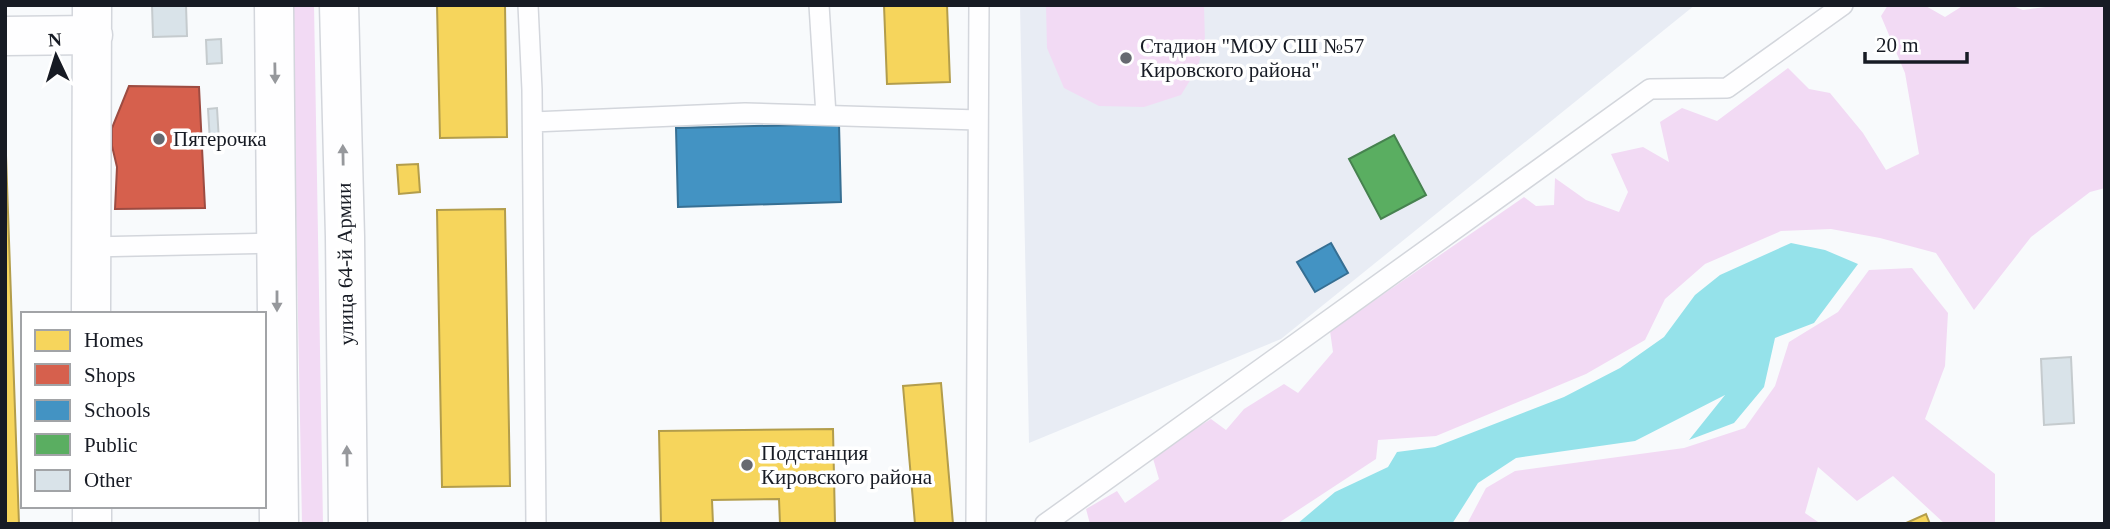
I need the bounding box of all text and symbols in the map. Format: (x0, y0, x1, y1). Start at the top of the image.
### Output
north arrow (21, 21, 91, 91)
scale bar (1865, 21, 1966, 65)
text: N (47, 29, 63, 50)
text: 20 m (1876, 33, 1919, 57)
place label: Стадион "МОУ СШ №57 Кировского района" (1140, 34, 1364, 82)
marker: Стадион "МОУ СШ №57 Кировского района" (1118, 50, 1134, 66)
one-way arrow (269, 63, 281, 85)
place label: Пятерочка (173, 127, 267, 151)
marker: Пятерочка (151, 131, 167, 147)
one-way arrow (337, 143, 348, 165)
street label: улица 64-й Армии (332, 182, 358, 346)
one-way arrow (271, 290, 283, 312)
legend (21, 312, 266, 508)
text: Homes (84, 328, 144, 352)
text: Shops (84, 363, 135, 387)
text: Schools (84, 398, 151, 422)
text: Public (84, 433, 138, 457)
place label: Подстанция Кировского района (761, 441, 933, 489)
one-way arrow (341, 444, 353, 466)
marker: Подстанция Кировского района (739, 457, 755, 473)
text: Other (84, 468, 132, 492)

